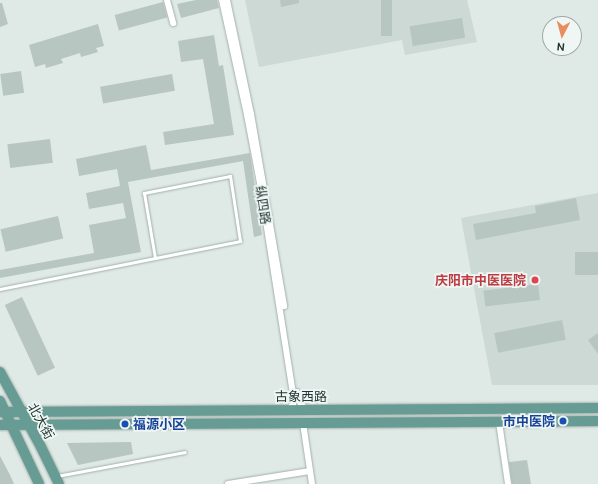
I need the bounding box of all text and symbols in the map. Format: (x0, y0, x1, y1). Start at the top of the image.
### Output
north arrow (542, 16, 582, 56)
text: N (556, 41, 566, 53)
street label: 纵四路 (252, 185, 274, 225)
place label: 庆阳市中医医院 (435, 272, 526, 288)
marker: 庆阳市中医医院 (529, 274, 541, 286)
street label: 古象西路 (275, 388, 327, 404)
street label: 北大街 (25, 400, 57, 442)
place label: 市中医院 (503, 413, 555, 429)
place label: 福源小区 (133, 416, 185, 432)
marker: 市中医院 (558, 416, 568, 426)
marker: 福源小区 (120, 419, 130, 429)

